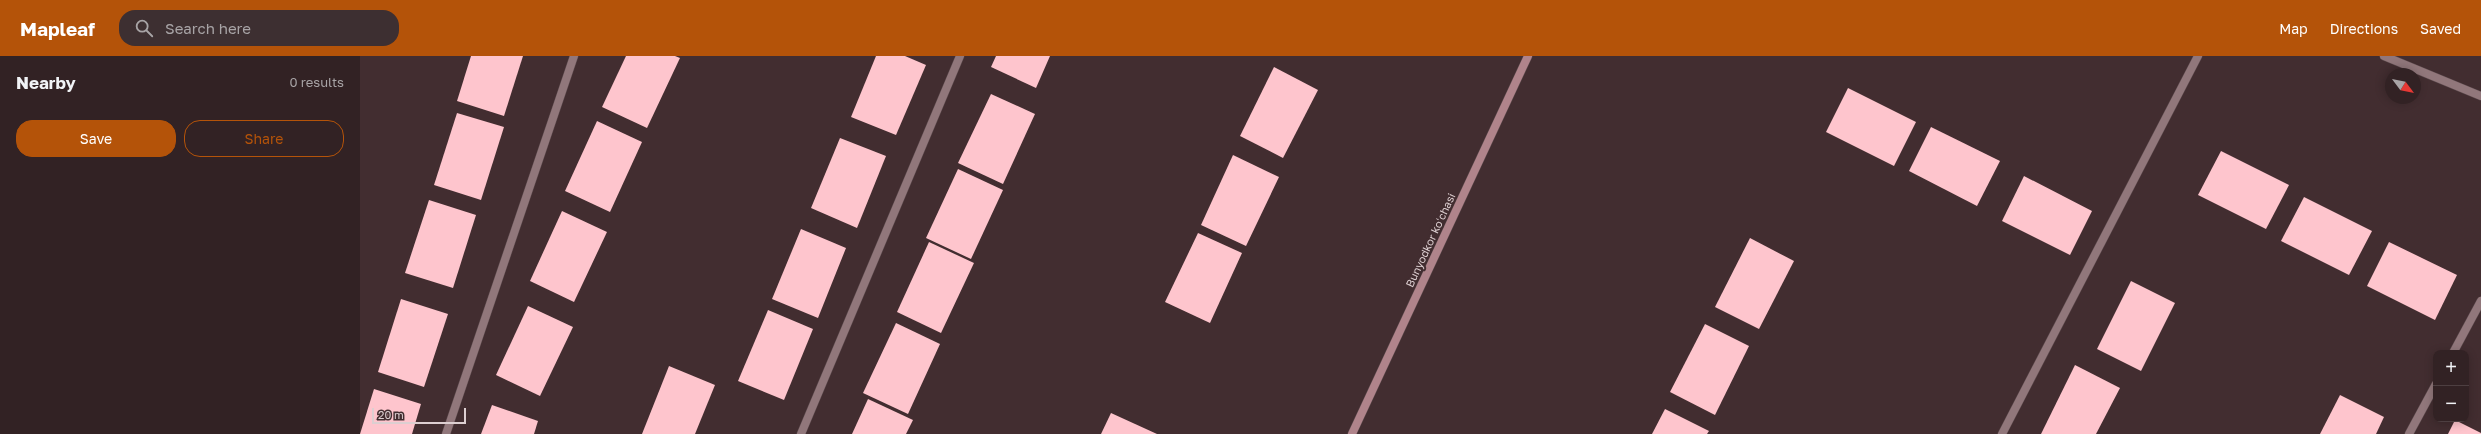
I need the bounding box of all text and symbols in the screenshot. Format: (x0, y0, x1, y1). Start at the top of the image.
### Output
search box (119, 10, 399, 46)
text: Mapleaf (20, 17, 95, 40)
icon: search (133, 17, 155, 39)
text: Search here (165, 19, 251, 37)
text: Map (2279, 20, 2308, 37)
text: Directions (2330, 20, 2398, 37)
text: Saved (2420, 20, 2461, 37)
north arrow (2385, 68, 2421, 104)
text: Nearby (16, 72, 76, 93)
text: 0 results (289, 74, 344, 90)
button: Save (16, 120, 176, 157)
button: Share (184, 120, 344, 157)
street label: Bunyodkor koʻchasi (1402, 191, 1458, 289)
map controls (2433, 350, 2469, 422)
button: + (2433, 350, 2469, 386)
button: − (2433, 386, 2469, 422)
scale bar (372, 406, 466, 425)
text: 20 m (378, 408, 404, 421)

